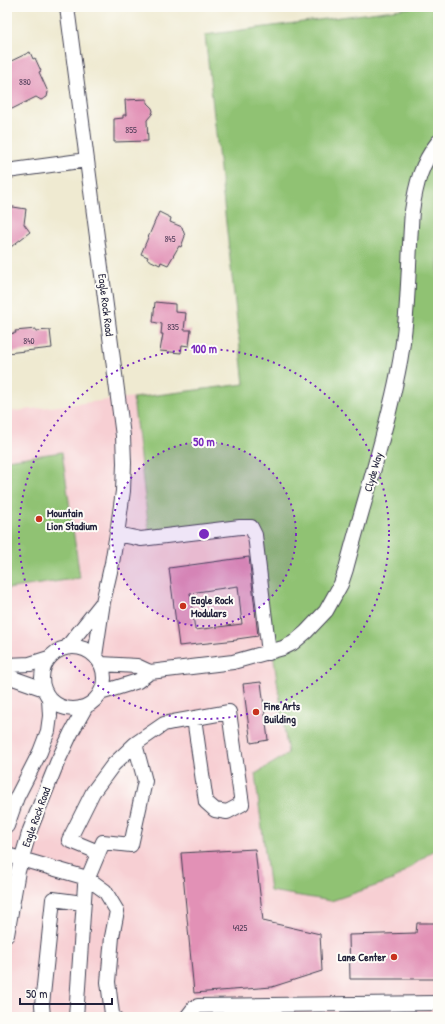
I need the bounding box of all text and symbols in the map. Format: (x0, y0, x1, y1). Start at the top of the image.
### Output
house number: 880 (19, 76, 31, 88)
house number: 855 (125, 124, 137, 136)
house number: 845 (164, 233, 176, 245)
street label: Eagle Rock Road (95, 273, 117, 338)
house number: 835 (167, 321, 179, 333)
house number: 840 (23, 335, 35, 347)
text: 100 m (191, 340, 217, 357)
text: 50 m (193, 433, 215, 450)
street label: Clyde Way (361, 450, 385, 493)
place label: Mountain Lion Stadium (47, 506, 98, 533)
marker: Mountain Lion Stadium (34, 514, 44, 524)
centre of rings (197, 527, 211, 541)
place label: Eagle Rock Modulars (191, 593, 234, 620)
marker: Eagle Rock Modulars (178, 601, 188, 611)
place label: Fine Arts Building (263, 699, 301, 727)
marker: Fine Arts Building (251, 707, 261, 717)
street label: Eagle Rock Road (19, 784, 54, 849)
house number: 4925 (233, 922, 248, 934)
place label: Lane Center (338, 950, 387, 964)
marker: Lane Center (389, 952, 399, 962)
scale bar (20, 980, 112, 1006)
text: 50 m (26, 985, 47, 1002)

